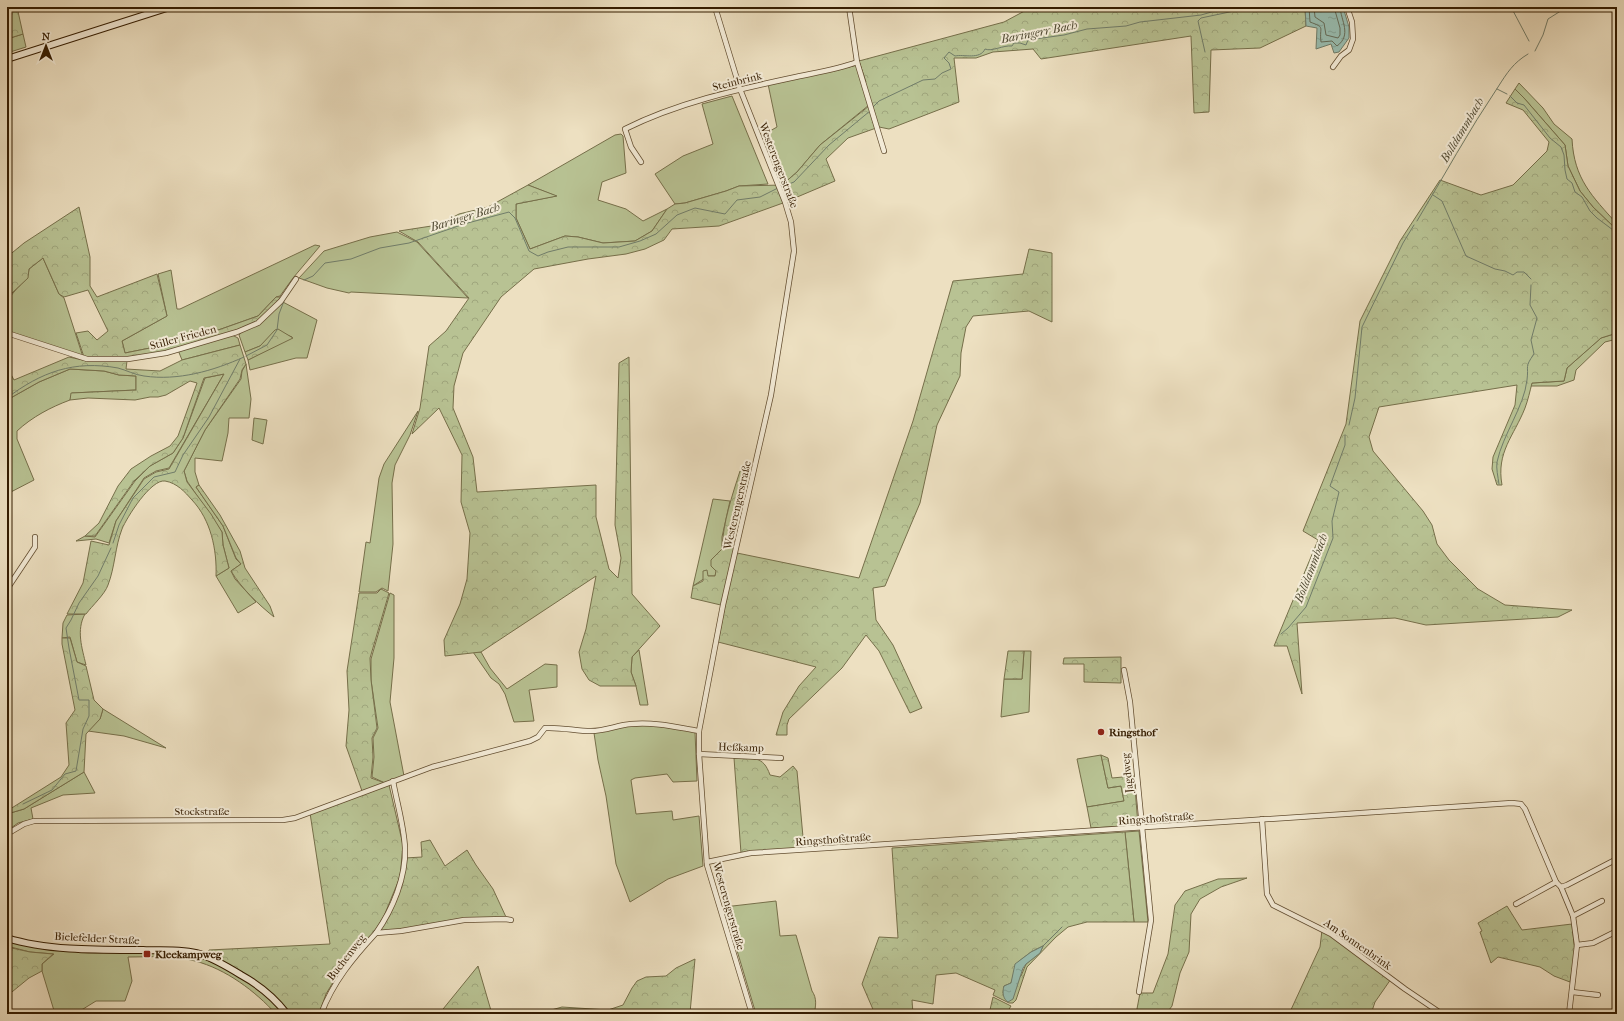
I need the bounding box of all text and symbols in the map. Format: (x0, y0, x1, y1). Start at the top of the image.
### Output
water label: Baringerr Bach (999, 18, 1078, 46)
north arrow (26, 26, 66, 66)
text: N (42, 30, 51, 43)
street label: Steinbrink (711, 69, 763, 94)
water label: Bolldammbach (1437, 95, 1487, 166)
street label: Westerengerstraße (756, 120, 801, 210)
water label: Baringer Bach (428, 200, 502, 235)
street label: Stiller Frieden (148, 322, 218, 353)
street label: Westerengerstraße (721, 459, 754, 552)
water label: Bolldammbach (1291, 531, 1331, 605)
place label: Ringsthof (1109, 726, 1158, 739)
marker: Ringsthof (1096, 727, 1106, 737)
street label: Heßkamp (718, 740, 764, 755)
street label: Jagdweg (1119, 752, 1136, 795)
street label: Stockstraße (175, 805, 230, 818)
street label: Ringsthofstraße (1118, 809, 1195, 828)
street label: Ringsthofstraße (795, 830, 872, 849)
street label: Westerengerstraße (710, 860, 747, 952)
street label: Am Sonnenbrink (1320, 916, 1394, 973)
street label: Bielefelder Straße (54, 930, 140, 947)
street label: Buchenweg (324, 931, 369, 983)
place label: Kleekampweg (155, 948, 223, 961)
marker: Kleekampweg (142, 949, 152, 959)

